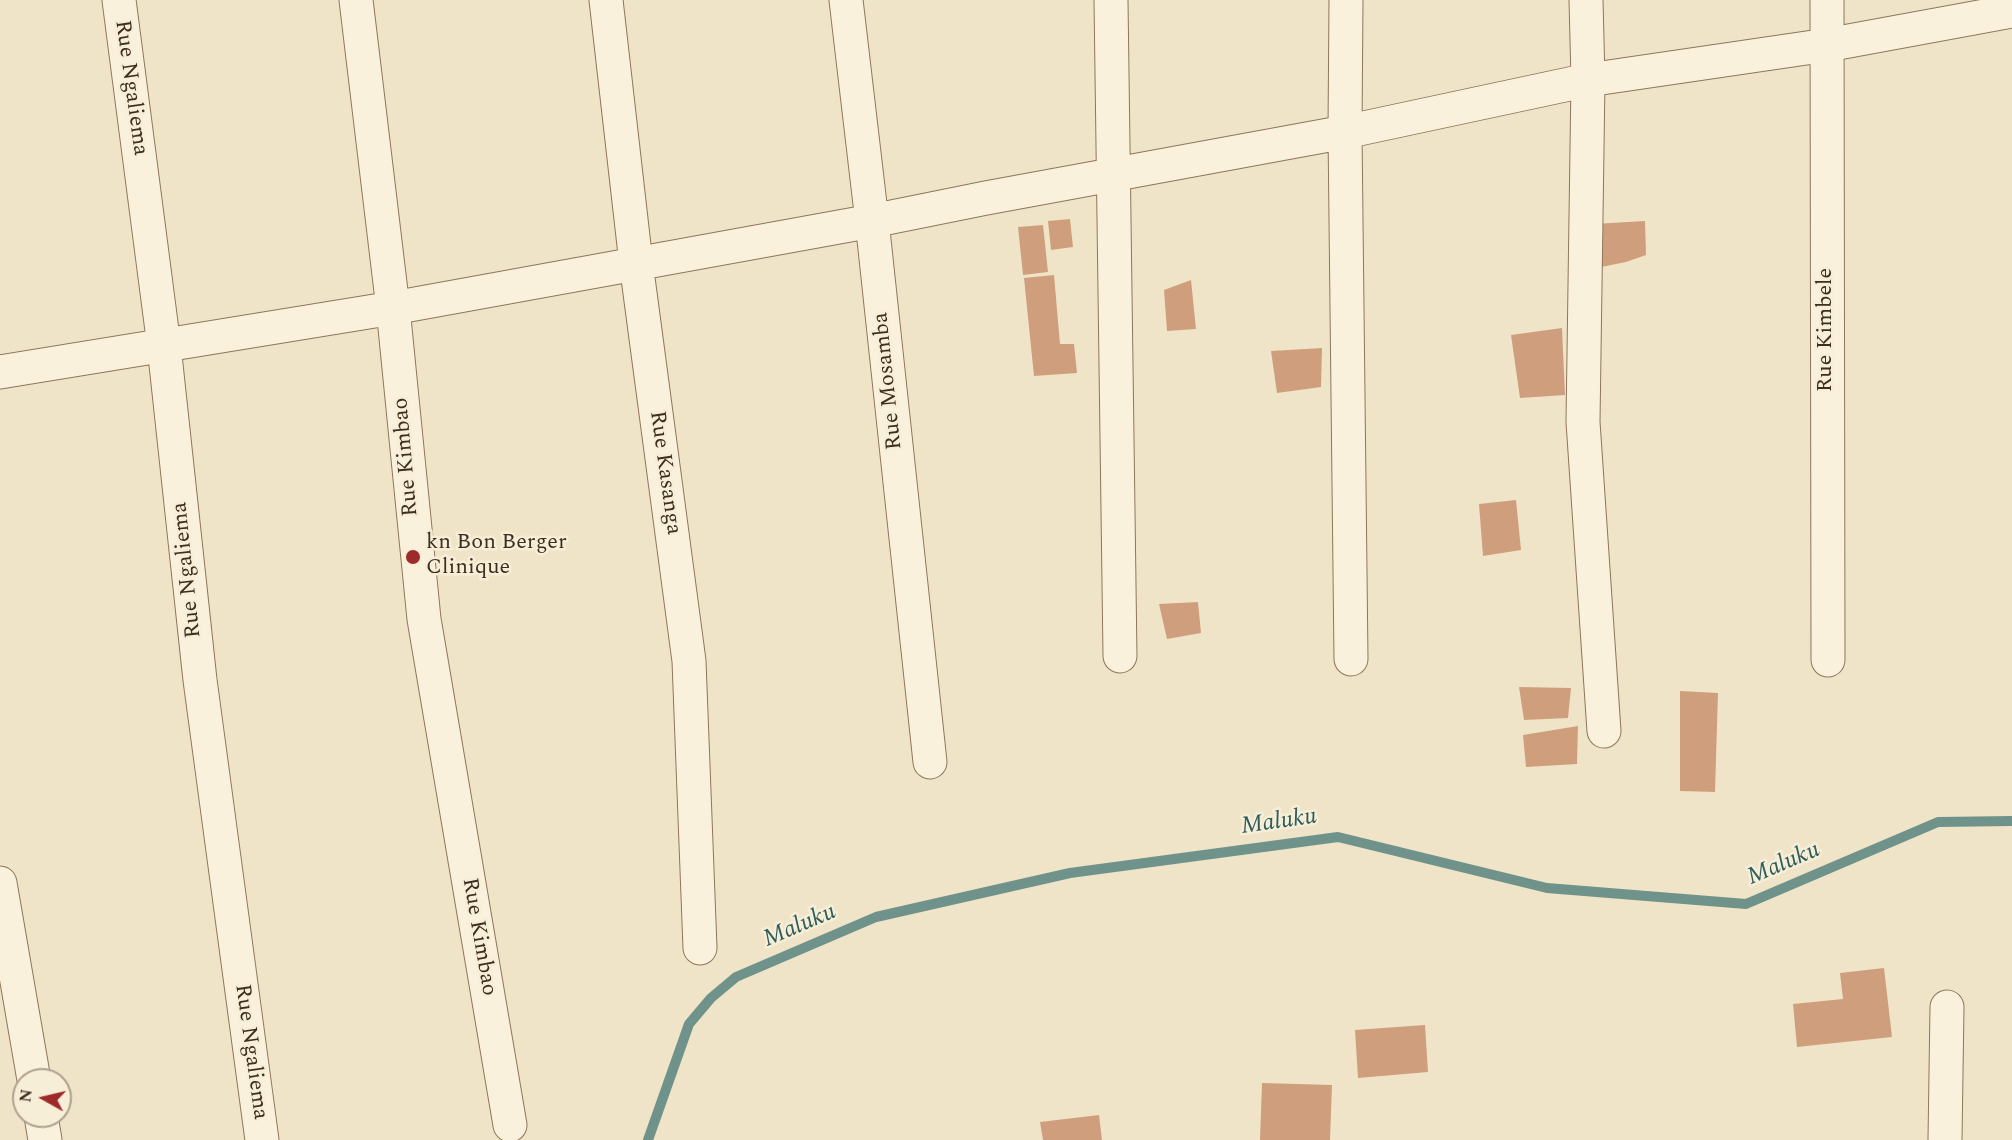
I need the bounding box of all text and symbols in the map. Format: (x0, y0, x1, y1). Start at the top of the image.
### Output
street label: Rue Ngaliema (107, 19, 153, 157)
street label: Rue Kimbele (1814, 268, 1840, 392)
street label: Rue Mosamba (869, 311, 909, 451)
street label: Rue Kimbao (389, 396, 425, 518)
street label: Rue Kasanga (642, 409, 686, 537)
street label: Rue Ngaliema (168, 501, 208, 639)
place label: kn Bon Berger Clinique (426, 531, 567, 582)
marker: kn Bon Berger Clinique (404, 548, 422, 566)
water label: Maluku (1239, 803, 1319, 843)
water label: Maluku (1743, 837, 1825, 893)
street label: Rue Kimbao (455, 876, 501, 998)
water label: Maluku (759, 899, 841, 955)
street label: Rue Ngaliema (227, 983, 273, 1121)
north arrow (12, 1068, 72, 1128)
text: N (13, 1088, 39, 1104)

